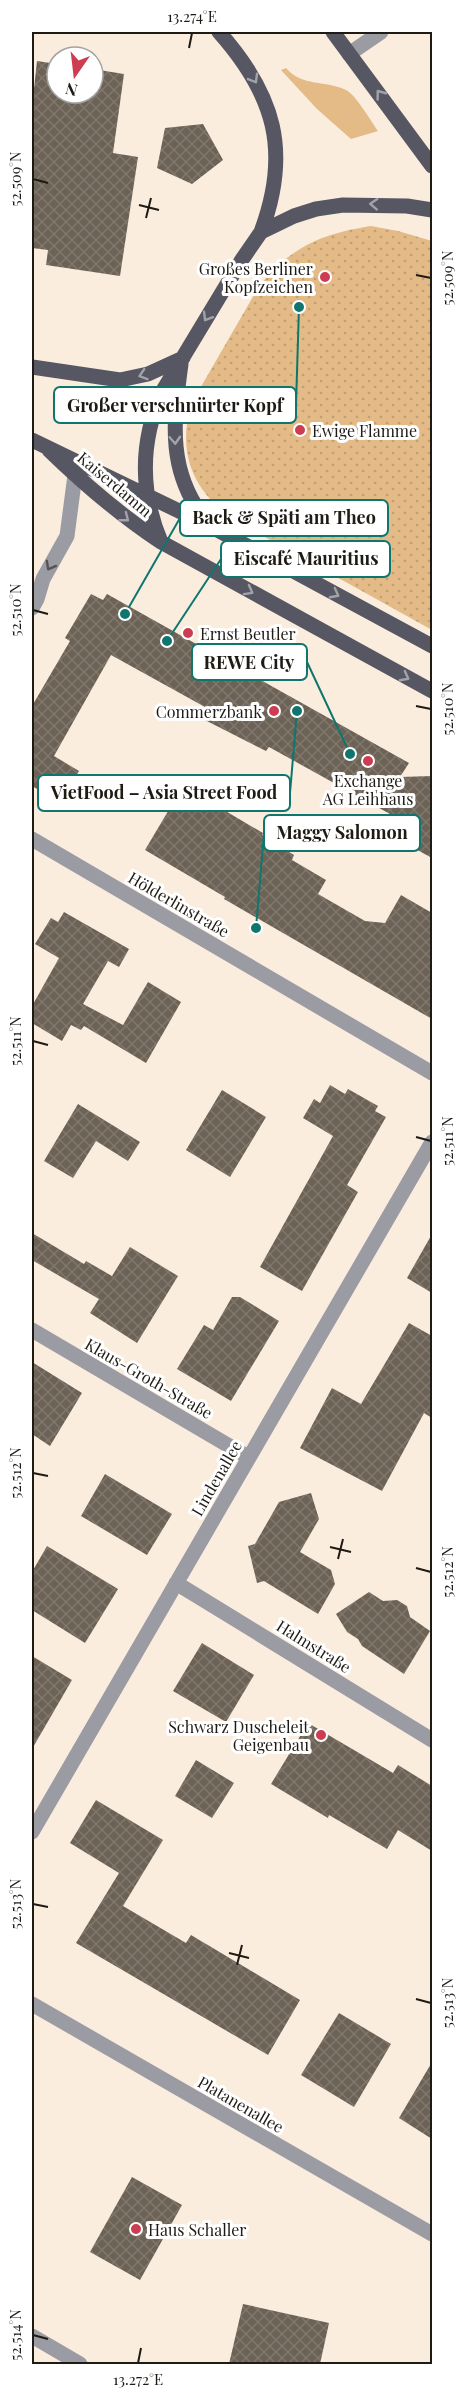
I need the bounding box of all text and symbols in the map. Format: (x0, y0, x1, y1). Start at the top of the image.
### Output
text: 13.274°E (167, 6, 217, 26)
north arrow (45, 45, 105, 105)
one-way arrow (246, 73, 258, 83)
text: N (63, 78, 79, 102)
one-way arrow (376, 90, 387, 101)
text: 52.509°N (5, 151, 25, 207)
one-way arrow (370, 198, 379, 211)
text: 52.509°N (437, 250, 457, 306)
place label: Großes Berliner Kopfzeichen (199, 258, 313, 297)
marker: Großes Berliner Kopfzeichen (318, 270, 332, 284)
one-way arrow (203, 311, 215, 321)
one-way arrow (138, 367, 149, 380)
callout: Großer verschnürter Kopf (54, 387, 296, 423)
text: Großer verschnürter Kopf (67, 393, 285, 417)
place label: Ewige Flamme (312, 420, 417, 441)
marker: Ewige Flamme (293, 423, 307, 437)
one-way arrow (169, 435, 182, 444)
street label: Kaiserdamm (73, 447, 157, 521)
callout: Back & Späti am Theo (180, 500, 388, 536)
text: Back & Späti am Theo (192, 505, 376, 529)
one-way arrow (119, 510, 130, 521)
callout: Eiscafé Mauritius (221, 541, 390, 577)
text: Eiscafé Mauritius (233, 546, 379, 570)
one-way arrow (46, 560, 57, 571)
text: 52.510°N (5, 583, 25, 637)
one-way arrow (243, 584, 253, 595)
one-way arrow (329, 587, 340, 598)
place label: Ernst Beutler (200, 623, 296, 644)
marker: Ernst Beutler (181, 626, 195, 640)
callout: REWE City (192, 644, 307, 680)
text: REWE City (204, 650, 295, 674)
one-way arrow (399, 669, 410, 681)
text: 52.510°N (437, 682, 457, 736)
place label: Commerzbank (156, 701, 262, 722)
marker: Commerzbank (267, 704, 281, 718)
marker: Exchange AG Leihhaus (361, 754, 375, 768)
place label: Exchange AG Leihhaus (322, 770, 413, 809)
callout: VietFood – Asia Street Food (38, 775, 290, 811)
text: VietFood – Asia Street Food (50, 780, 278, 804)
callout: Maggy Salomon (264, 815, 420, 851)
text: Maggy Salomon (276, 820, 408, 844)
street label: Hölderlinstraße (125, 867, 233, 941)
text: 52.511°N (5, 1016, 25, 1066)
text: 52.511°N (437, 1116, 457, 1166)
street label: Klaus-Groth-Straße (81, 1333, 217, 1423)
street label: Lindenallee (186, 1436, 246, 1520)
text: 52.512°N (5, 1447, 25, 1499)
text: 52.512°N (437, 1546, 457, 1598)
street label: Halmstraße (273, 1615, 355, 1677)
place label: Schwarz Duscheleit Geigenbau (168, 1716, 309, 1755)
marker: Schwarz Duscheleit Geigenbau (314, 1728, 328, 1742)
text: 52.513°N (5, 1878, 25, 1929)
text: 52.513°N (437, 1977, 457, 2028)
street label: Platanenallee (194, 2071, 288, 2137)
place label: Haus Schaller (148, 2219, 246, 2240)
marker: Haus Schaller (129, 2222, 143, 2236)
text: 52.514°N (5, 2309, 25, 2361)
text: 13.272°E (113, 2369, 163, 2389)

